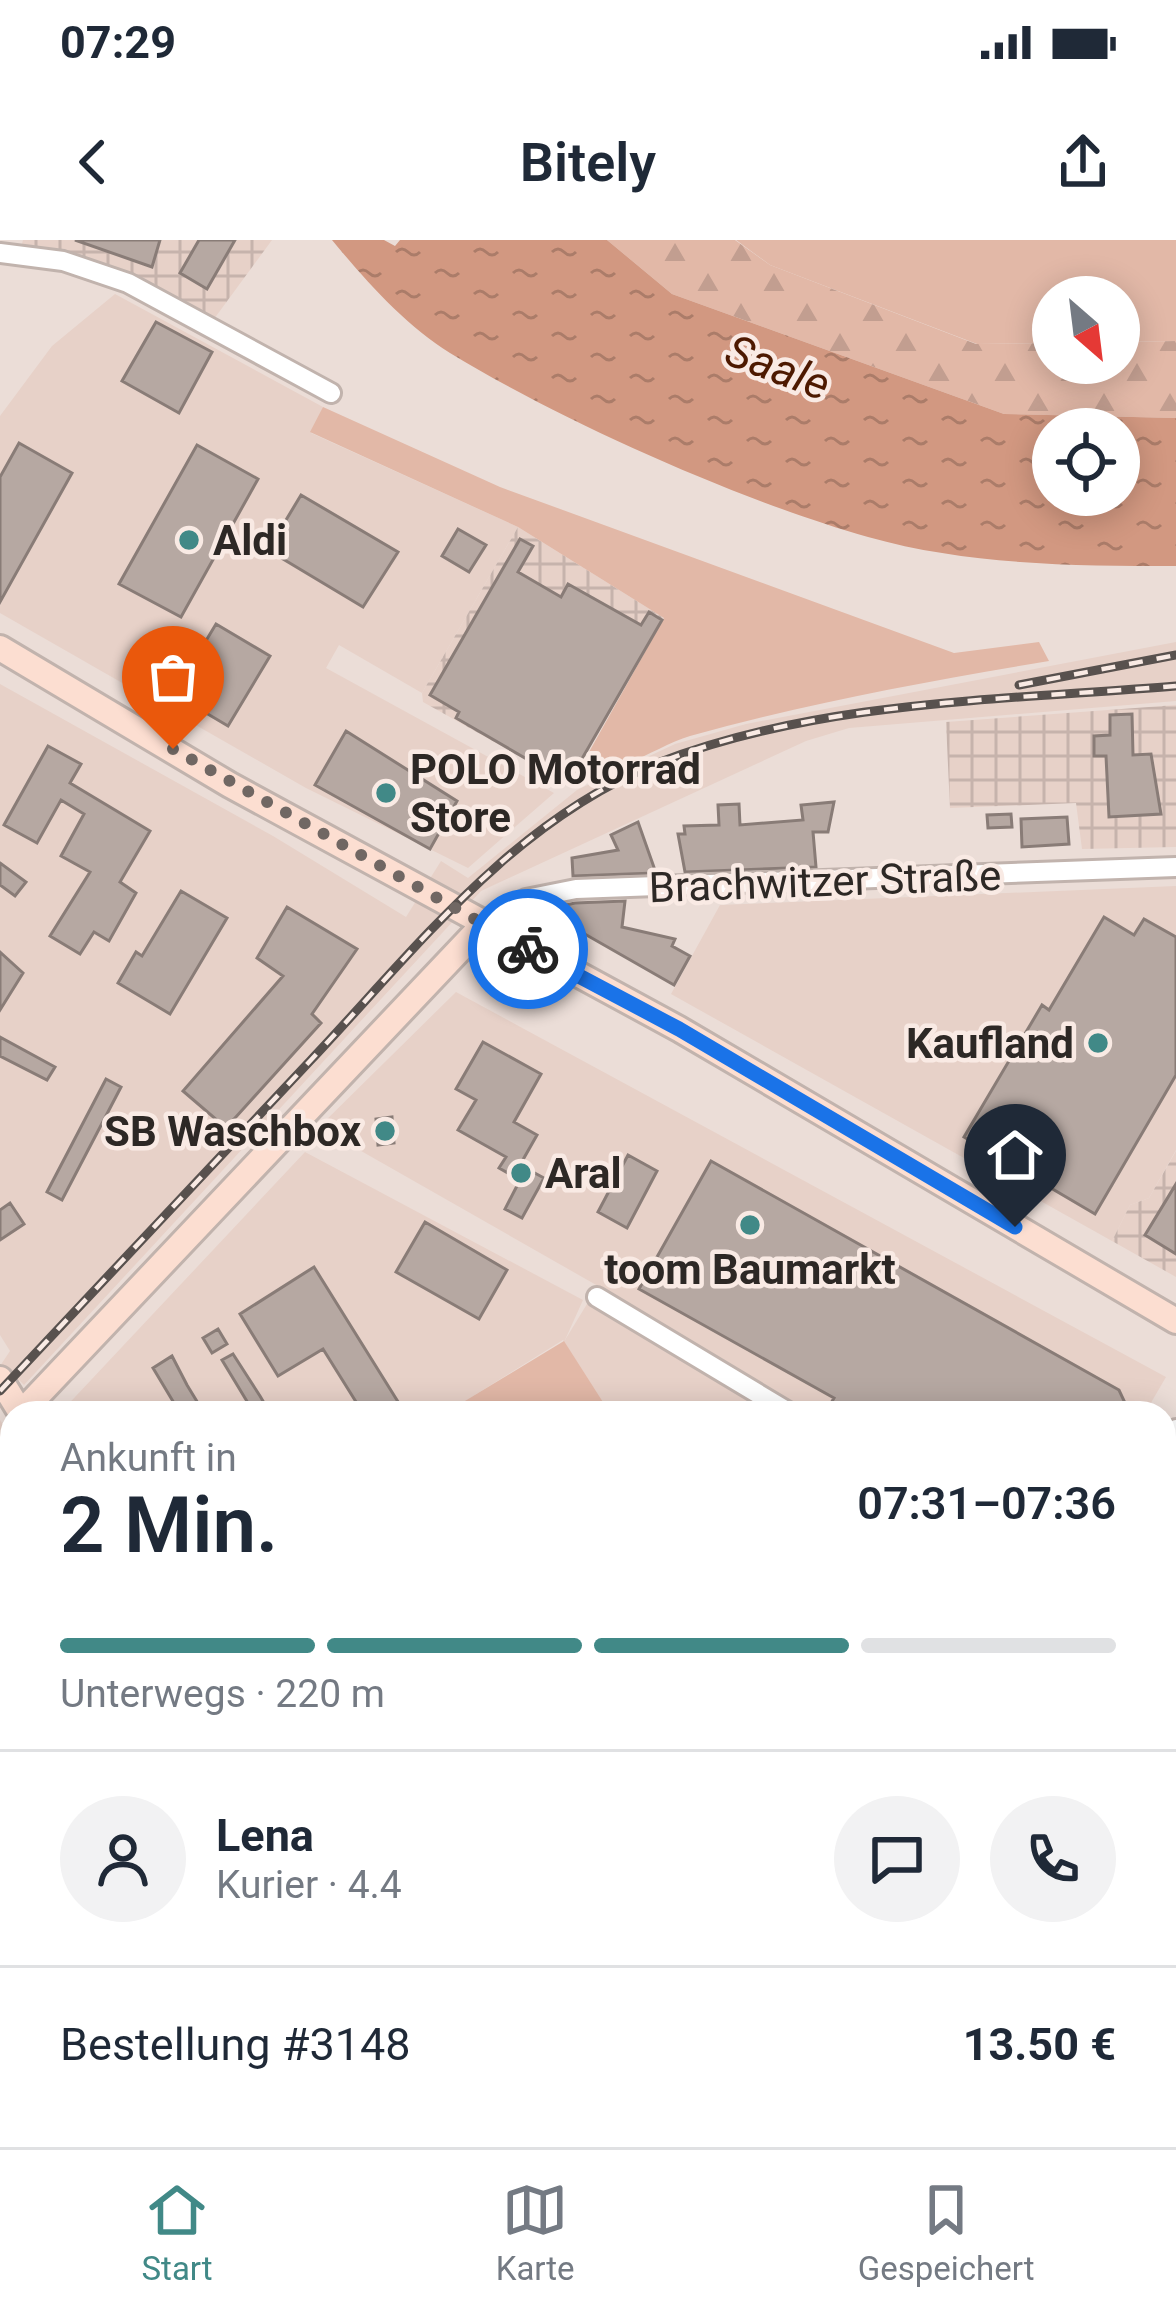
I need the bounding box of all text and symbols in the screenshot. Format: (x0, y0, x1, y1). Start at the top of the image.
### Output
text: 07:29 (60, 16, 176, 69)
icon: back (60, 129, 126, 195)
icon: share (1050, 129, 1116, 195)
text: Bitely (520, 131, 656, 194)
north arrow (1032, 276, 1140, 384)
map controls (1032, 276, 1140, 516)
water label: Saale (718, 324, 837, 411)
button: locate (1032, 408, 1140, 516)
place label: Aldi (213, 516, 287, 565)
marker: Aldi (176, 527, 202, 553)
pin (122, 626, 224, 749)
icon: bag (140, 644, 206, 710)
place label: POLO Motorrad Store (410, 745, 701, 842)
marker: POLO Motorrad Store (373, 780, 399, 806)
street label: Brachwitzer Straße (648, 851, 1002, 912)
courier (468, 889, 588, 1009)
icon: bike (495, 916, 561, 982)
place label: Kaufland (906, 1019, 1074, 1068)
marker: Kaufland (1085, 1030, 1111, 1056)
pin (964, 1104, 1066, 1227)
place label: SB Waschbox (104, 1107, 362, 1156)
marker: SB Waschbox (372, 1118, 398, 1144)
icon: home (982, 1122, 1048, 1188)
place label: Aral (545, 1149, 622, 1198)
marker: Aral (508, 1160, 534, 1186)
marker: toom Baumarkt (737, 1212, 763, 1238)
place label: toom Baumarkt (604, 1245, 896, 1294)
text: Ankunft in (60, 1435, 237, 1481)
text: 07:31–07:36 (857, 1477, 1116, 1530)
text: 2 Min. (60, 1480, 278, 1571)
text: Unterwegs · 220 m (60, 1671, 385, 1717)
button: person (60, 1796, 186, 1922)
button: chat (834, 1796, 960, 1922)
button: phone (990, 1796, 1116, 1922)
text: Lena (216, 1809, 314, 1862)
text: Kurier · 4.4 (216, 1862, 402, 1908)
text: Bestellung #3148 (60, 2018, 411, 2071)
text: 13.50 € (963, 2018, 1116, 2071)
tab: Start (142, 2177, 213, 2288)
tab: Karte (496, 2177, 575, 2288)
tab: Gespeichert (858, 2177, 1034, 2288)

